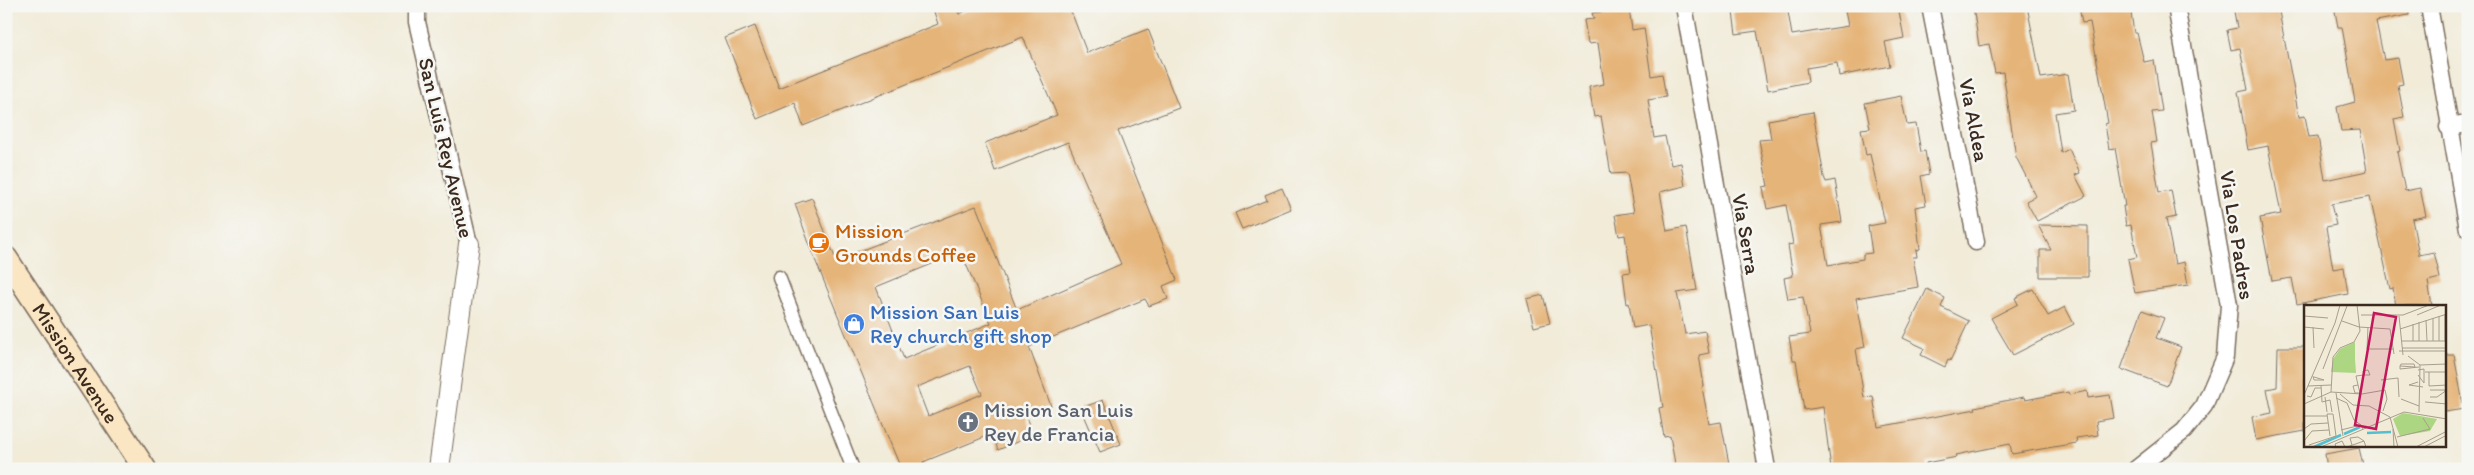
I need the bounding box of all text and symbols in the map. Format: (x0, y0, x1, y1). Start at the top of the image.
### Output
street label: San Luis Rey Avenue (414, 55, 479, 240)
street label: Via Aldea (1954, 76, 1995, 164)
street label: Via Los Padres (2215, 169, 2260, 301)
street label: Via Serra (1727, 191, 1766, 276)
place label: Mission Grounds Coffee (835, 218, 976, 267)
cafe icon: Mission Grounds Coffee (807, 231, 831, 255)
street label: Mission Avenue (27, 298, 124, 428)
place label: Mission San Luis Rey church gift shop (870, 299, 1052, 348)
inset map (2304, 305, 2446, 448)
shop icon: Mission San Luis Rey church gift shop (842, 312, 866, 336)
place label: Mission San Luis Rey de Francia (984, 397, 1133, 446)
church icon: Mission San Luis Rey de Francia (956, 410, 980, 434)

